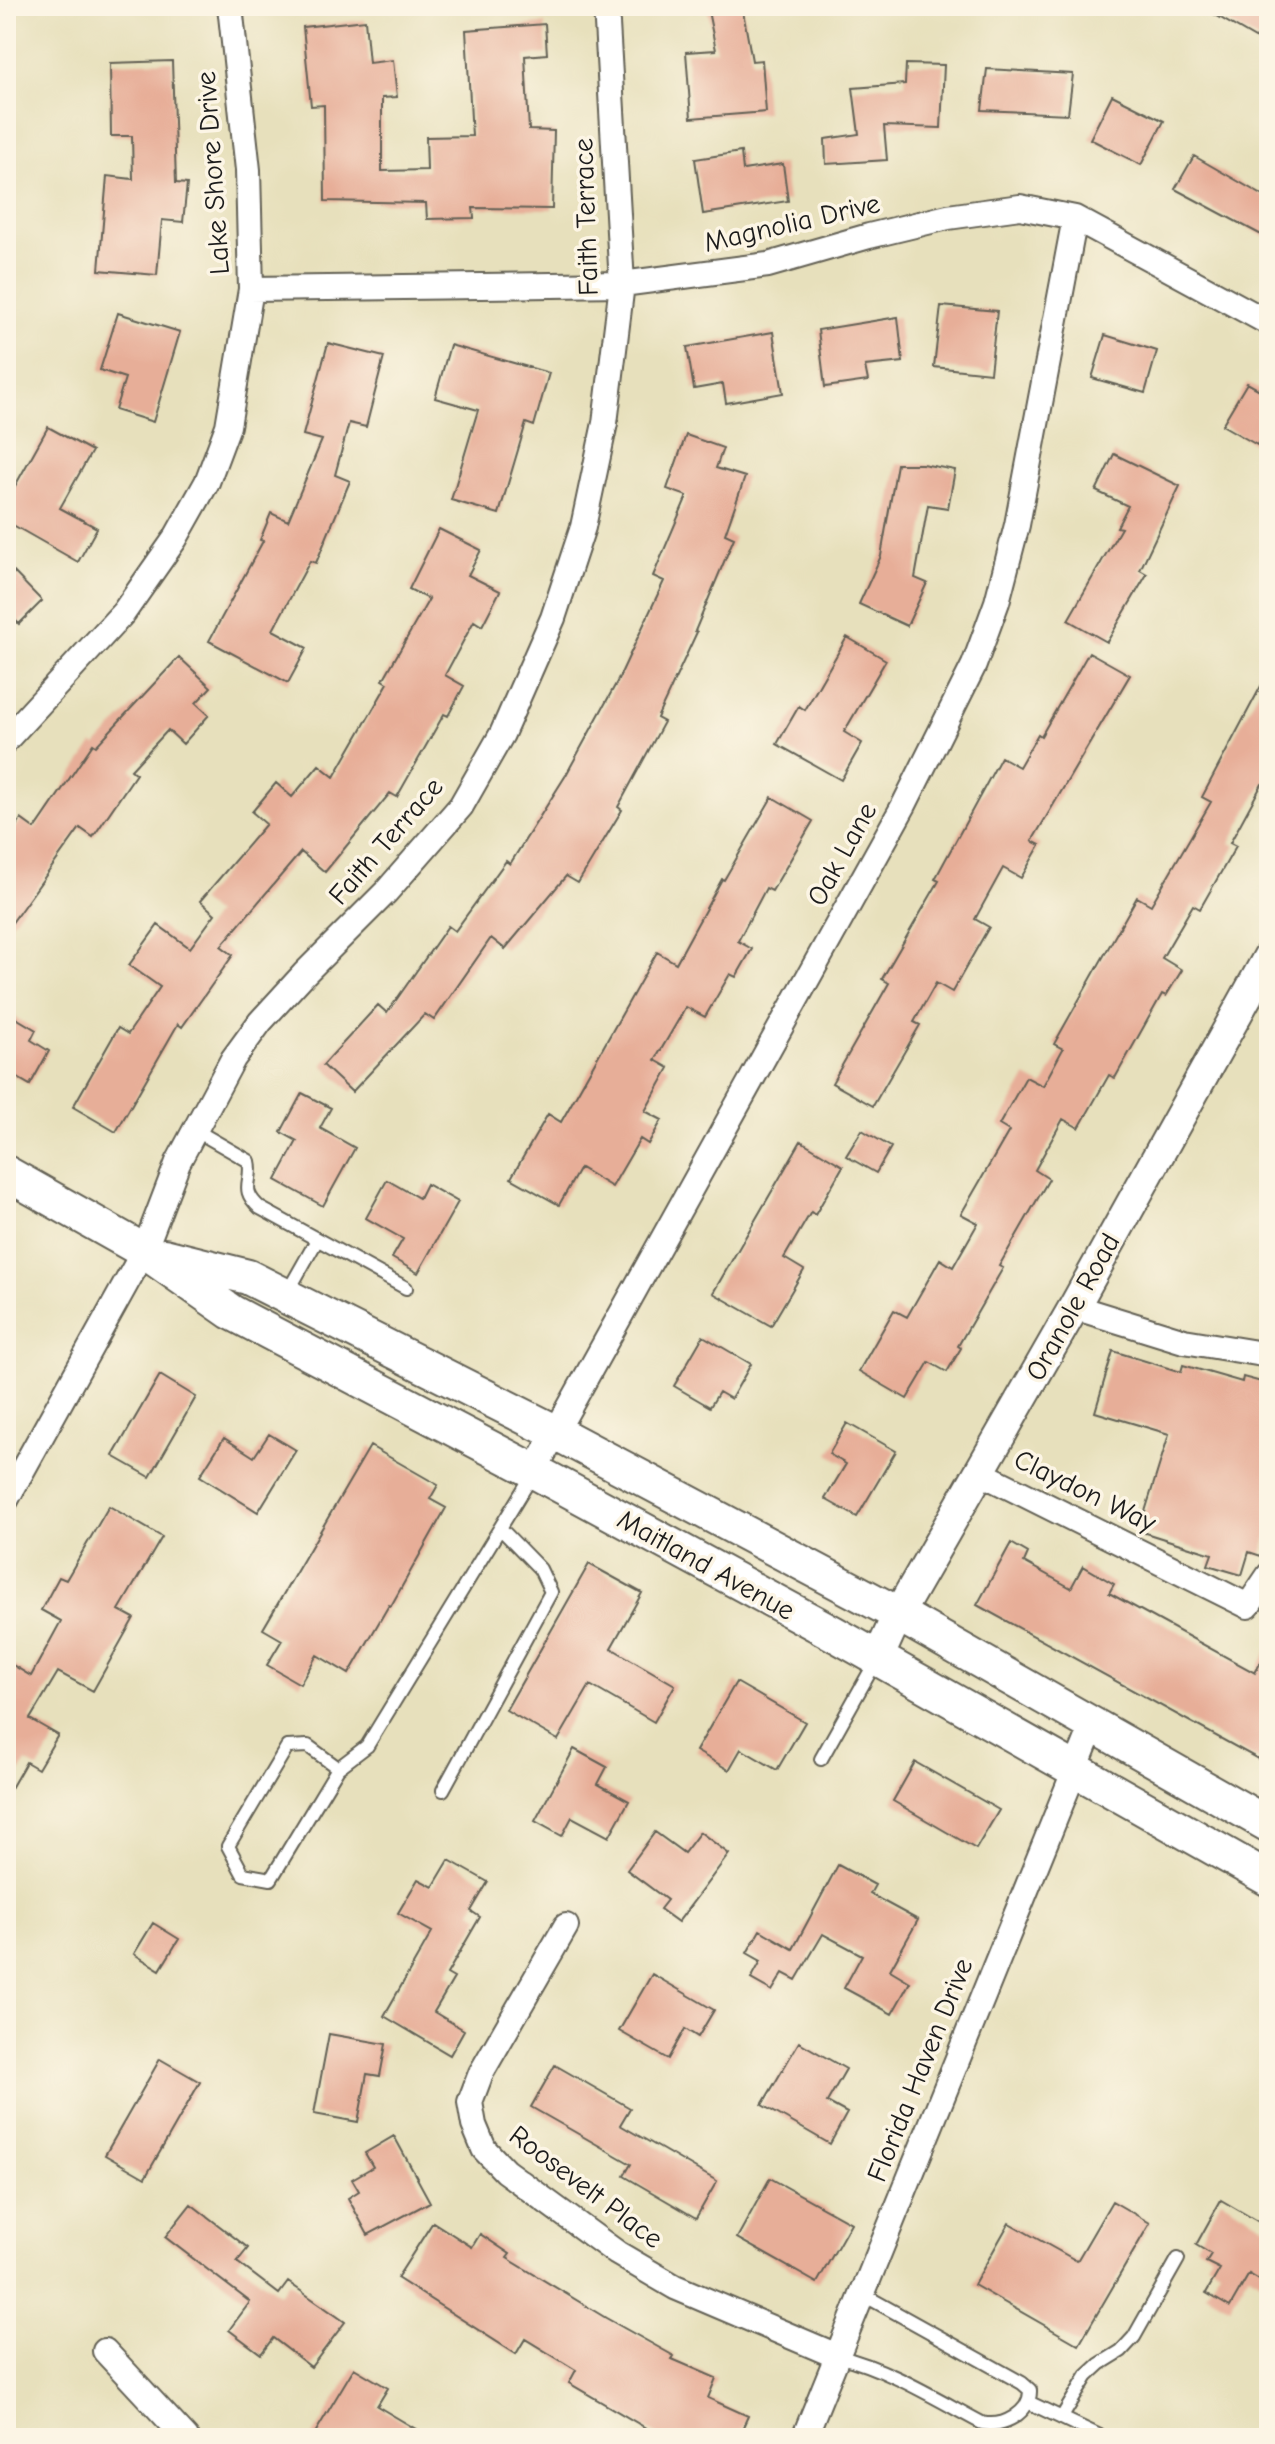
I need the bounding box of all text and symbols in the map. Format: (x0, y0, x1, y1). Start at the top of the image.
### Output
street label: Lake Shore Drive (190, 70, 236, 276)
street label: Faith Terrace (567, 138, 605, 296)
street label: Magnolia Drive (701, 187, 883, 259)
street label: Faith Terrace (322, 771, 450, 911)
street label: Oak Lane (801, 797, 883, 911)
street label: Oranole Road (1019, 1228, 1127, 1386)
street label: Claydon Way (1009, 1443, 1162, 1539)
street label: Maitland Avenue (612, 1503, 800, 1627)
street label: Florida Haven Drive (861, 1954, 979, 2186)
street label: Roosevelt Place (503, 2119, 669, 2255)

